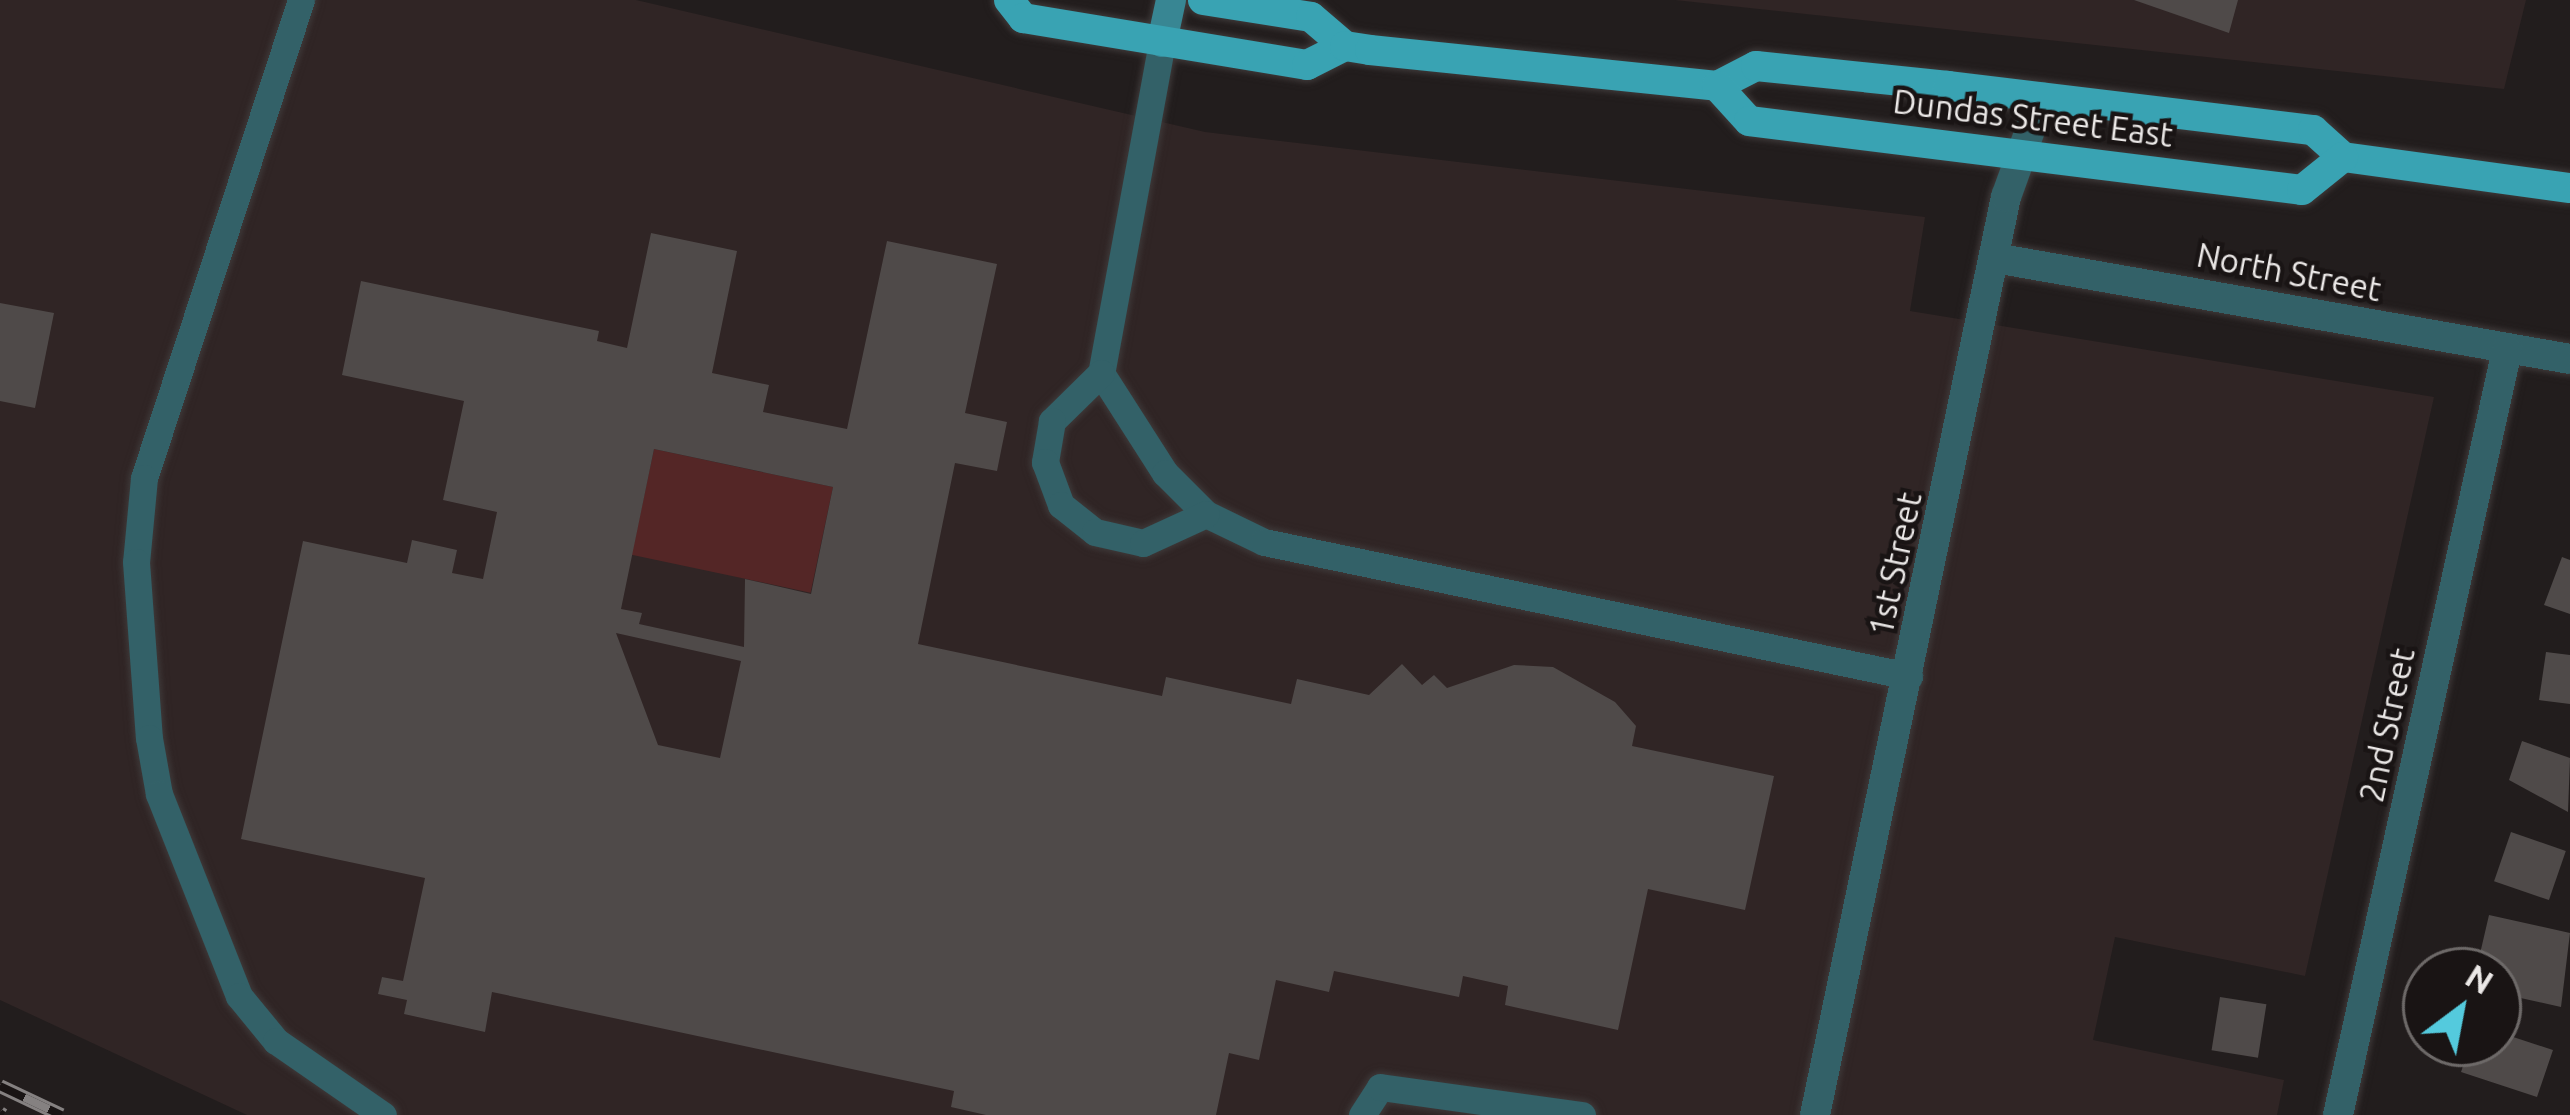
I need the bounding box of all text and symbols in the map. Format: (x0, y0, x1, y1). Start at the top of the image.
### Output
street label: Dundas Street East (1891, 81, 2175, 155)
street label: North Street (2193, 235, 2385, 309)
street label: 1st Street (1860, 489, 1930, 639)
street label: 2nd Street (2351, 644, 2423, 806)
north arrow (2402, 947, 2522, 1067)
text: N (2460, 956, 2500, 1001)

